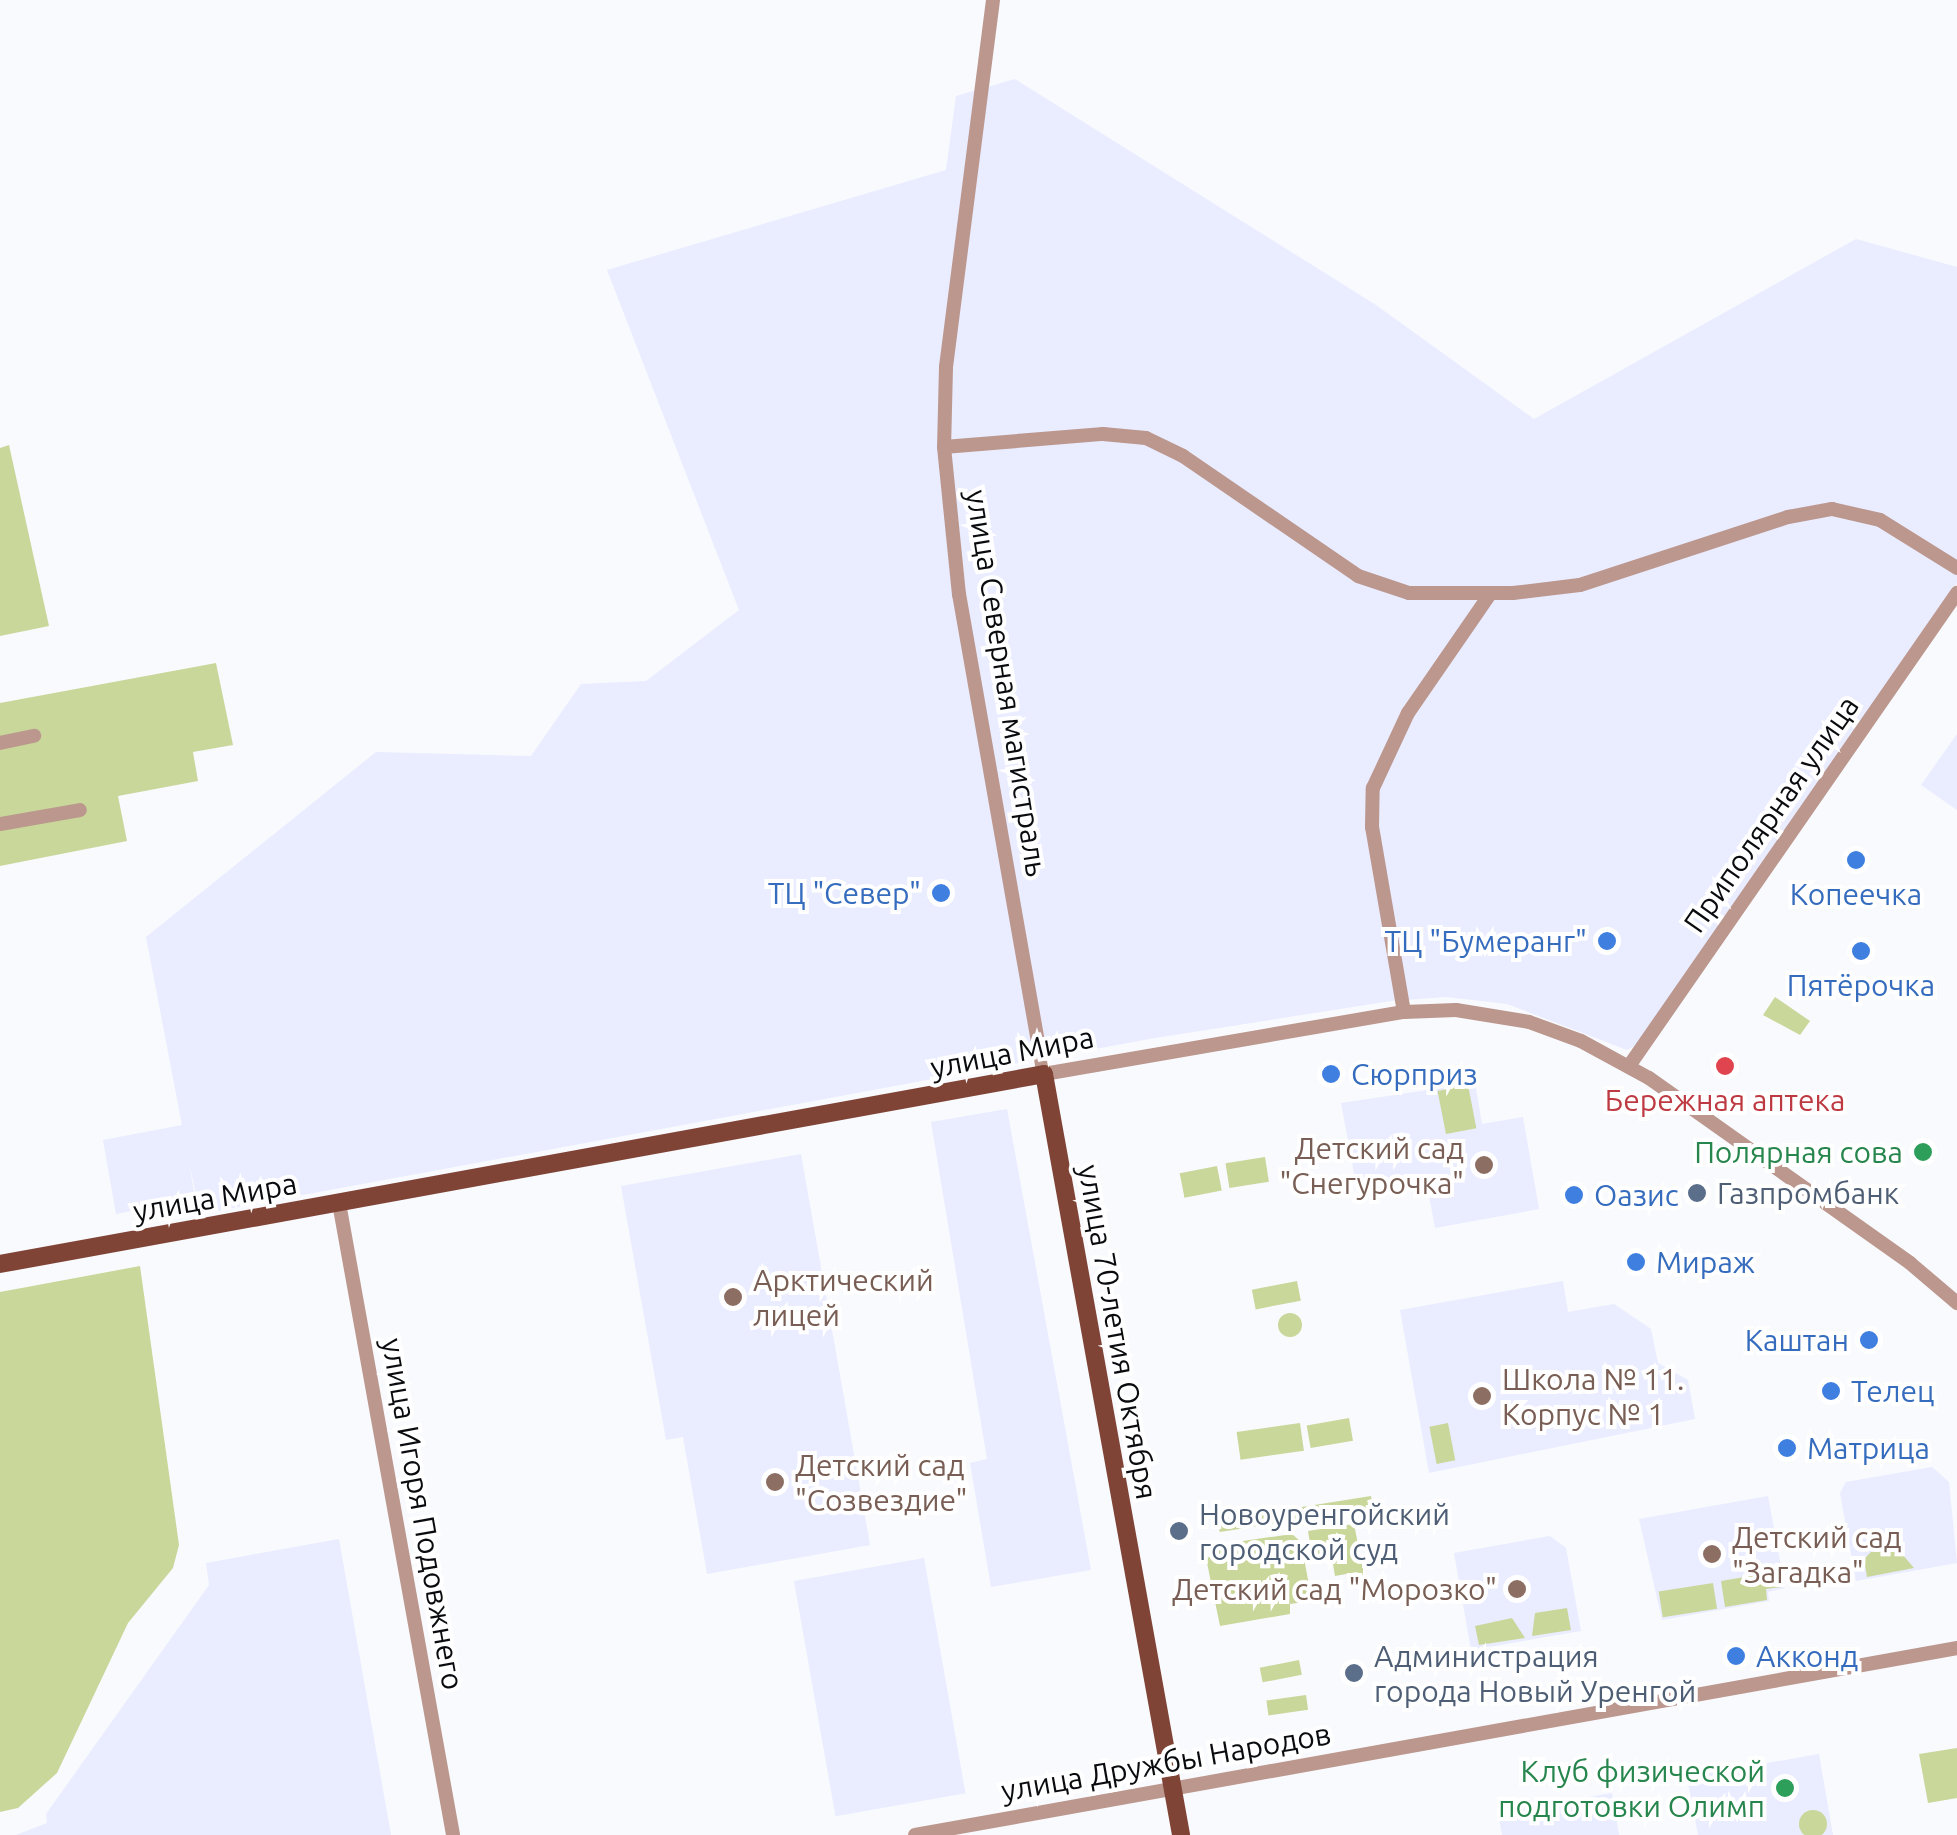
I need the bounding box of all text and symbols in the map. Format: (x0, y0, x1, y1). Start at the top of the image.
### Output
street label: улица Северная магистраль (959, 487, 1055, 879)
street label: Приполярная улица (1676, 689, 1866, 939)
marker: Копеечка (1845, 849, 1867, 871)
place label: ТЦ "Север" (768, 875, 921, 911)
place label: Копеечка (1790, 876, 1922, 912)
marker: ТЦ "Север" (930, 882, 952, 904)
place label: ТЦ "Бумеранг" (1385, 923, 1587, 959)
marker: ТЦ "Бумеранг" (1596, 930, 1618, 952)
marker: Пятёрочка (1850, 940, 1872, 962)
place label: Пятёрочка (1787, 967, 1935, 1003)
street label: улица Мира (927, 1019, 1097, 1085)
marker: Бережная аптека (1714, 1055, 1736, 1077)
place label: Сюрприз (1351, 1056, 1478, 1092)
marker: Сюрприз (1320, 1063, 1342, 1085)
place label: Бережная аптека (1605, 1082, 1845, 1118)
place label: Детский сад "Снегурочка" (1280, 1130, 1464, 1200)
place label: Полярная сова (1694, 1134, 1903, 1170)
marker: Полярная сова (1912, 1141, 1934, 1163)
marker: Детский сад "Снегурочка" (1473, 1154, 1495, 1176)
street label: улица 70-летия Октября (1071, 1162, 1165, 1502)
street label: улица Мира (130, 1165, 300, 1229)
place label: Газпромбанк (1717, 1175, 1899, 1211)
place label: Оазис (1594, 1177, 1679, 1213)
marker: Газпромбанк (1686, 1182, 1708, 1204)
marker: Оазис (1563, 1184, 1585, 1206)
place label: Мираж (1656, 1244, 1755, 1280)
marker: Мираж (1625, 1251, 1647, 1273)
place label: Арктический лицей (753, 1262, 934, 1332)
marker: Арктический лицей (722, 1286, 744, 1308)
place label: Каштан (1745, 1322, 1849, 1358)
marker: Каштан (1858, 1329, 1880, 1351)
street label: улица Игоря Подовжнего (374, 1335, 472, 1693)
place label: Школа № 11. Корпус № 1 (1502, 1361, 1684, 1432)
place label: Телец (1851, 1373, 1934, 1409)
marker: Телец (1820, 1380, 1842, 1402)
marker: Школа № 11. Корпус № 1 (1471, 1385, 1493, 1407)
place label: Матрица (1807, 1430, 1930, 1466)
marker: Матрица (1776, 1437, 1798, 1459)
place label: Детский сад "Созвездие" (795, 1447, 968, 1518)
marker: Детский сад "Созвездие" (764, 1471, 786, 1493)
place label: Новоуренгойский городской суд (1199, 1496, 1450, 1566)
place label: Детский сад "Загадка" (1732, 1519, 1902, 1590)
marker: Новоуренгойский городской суд (1168, 1520, 1190, 1542)
marker: Детский сад "Загадка" (1701, 1543, 1723, 1565)
place label: Детский сад "Морозко" (1172, 1571, 1497, 1607)
marker: Детский сад "Морозко" (1506, 1578, 1528, 1600)
place label: Администрация города Новый Уренгой (1374, 1638, 1696, 1708)
place label: Акконд (1756, 1638, 1858, 1674)
marker: Акконд (1725, 1645, 1747, 1667)
marker: Администрация города Новый Уренгой (1343, 1662, 1365, 1684)
street label: улица Дружбы Народов (998, 1715, 1334, 1809)
place label: Клуб физической подготовки Олимп (1498, 1753, 1765, 1824)
marker: Клуб физической подготовки Олимп (1774, 1777, 1796, 1799)

